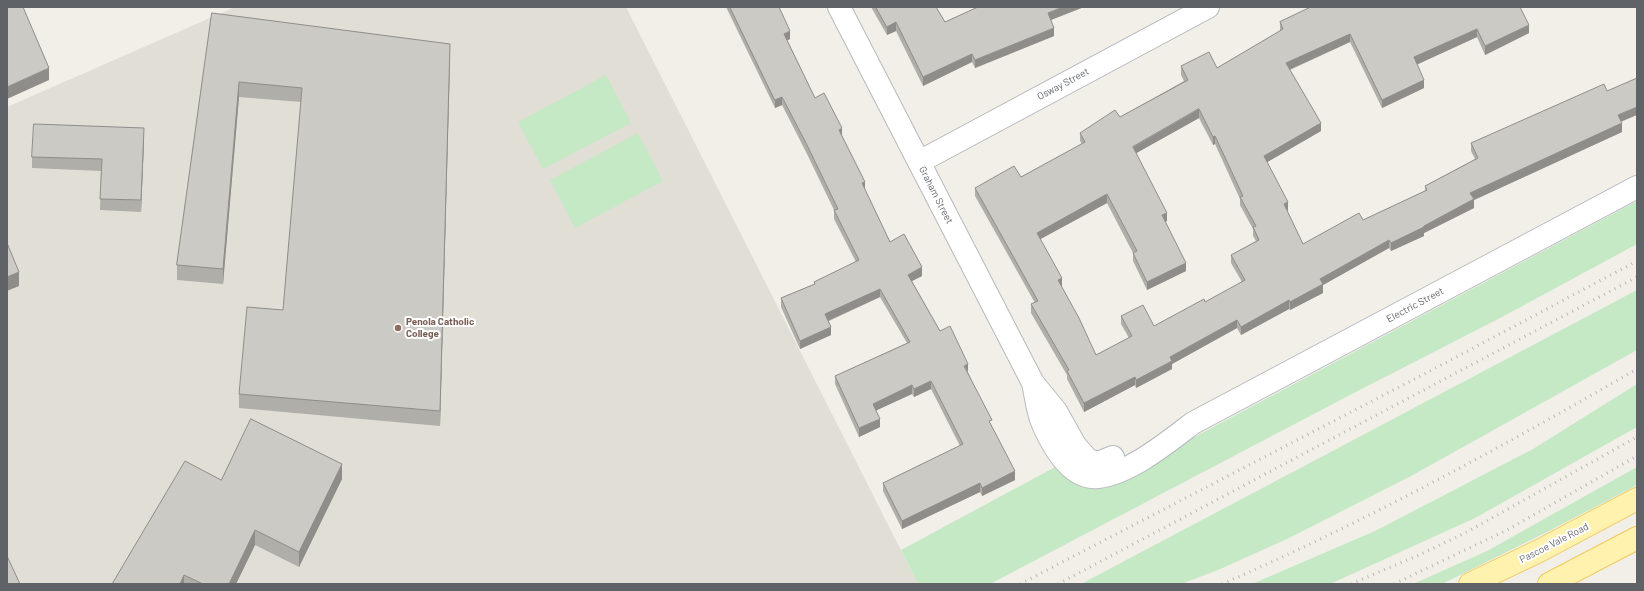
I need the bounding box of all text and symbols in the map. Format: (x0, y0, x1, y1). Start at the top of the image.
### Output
street label: Osway Street (1035, 65, 1091, 103)
street label: Graham Street (916, 164, 956, 226)
street label: Electric Street (1384, 285, 1446, 325)
place label: Penola Catholic College (406, 316, 474, 340)
marker: Penola Catholic College (393, 323, 403, 333)
street label: Pascoe Vale Road (1517, 520, 1591, 566)

